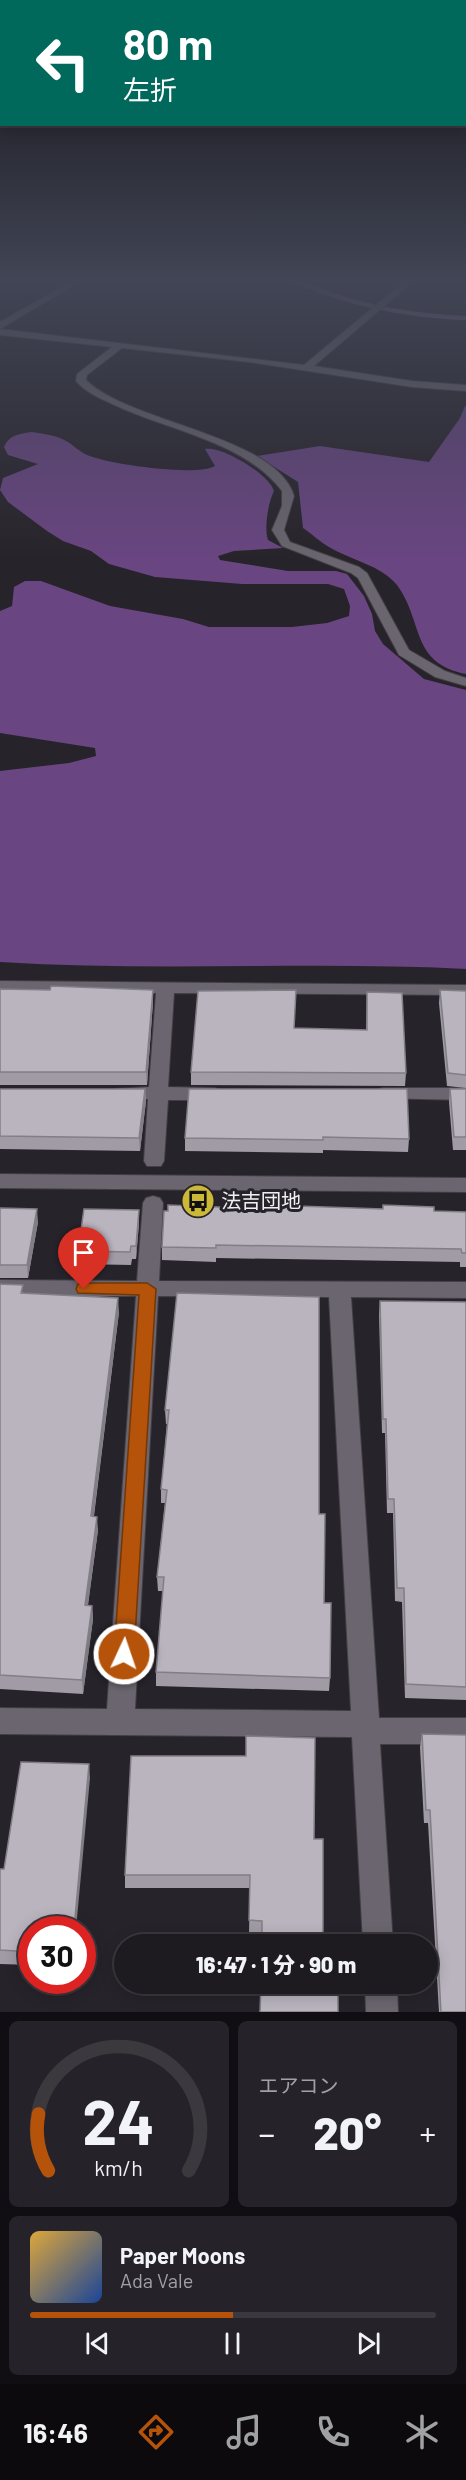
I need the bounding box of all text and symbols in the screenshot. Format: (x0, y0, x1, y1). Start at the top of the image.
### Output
text: 80 m (123, 18, 213, 68)
icon: left (24, 24, 102, 102)
text: 左折 (123, 73, 177, 105)
bus stop icon: 法吉団地 (180, 1183, 216, 1219)
place label: 法吉団地 (221, 1188, 301, 1212)
pin (58, 1227, 109, 1289)
icon: arrive (67, 1236, 100, 1269)
position arrow (92, 1622, 156, 1686)
speed limit sign: 30 (18, 1916, 96, 1994)
text: 16:47 · 1 分 · 90 m (196, 1951, 356, 1977)
text: エアコン (259, 2073, 339, 2097)
text: 24 (82, 2083, 155, 2157)
text: 20° (313, 2105, 381, 2159)
text: − (259, 2113, 275, 2153)
text: + (420, 2113, 436, 2153)
text: km/h (94, 2155, 143, 2180)
text: Paper Moons (120, 2242, 245, 2268)
text: Ada Vale (120, 2268, 193, 2292)
icon: previous (81, 2327, 114, 2360)
icon: pause (216, 2327, 249, 2360)
icon: next (352, 2327, 385, 2360)
icon: directions (135, 2411, 177, 2453)
icon: music (223, 2411, 265, 2453)
icon: phone (312, 2411, 354, 2453)
icon: climate (401, 2411, 443, 2453)
text: 16:46 (23, 2416, 88, 2448)

